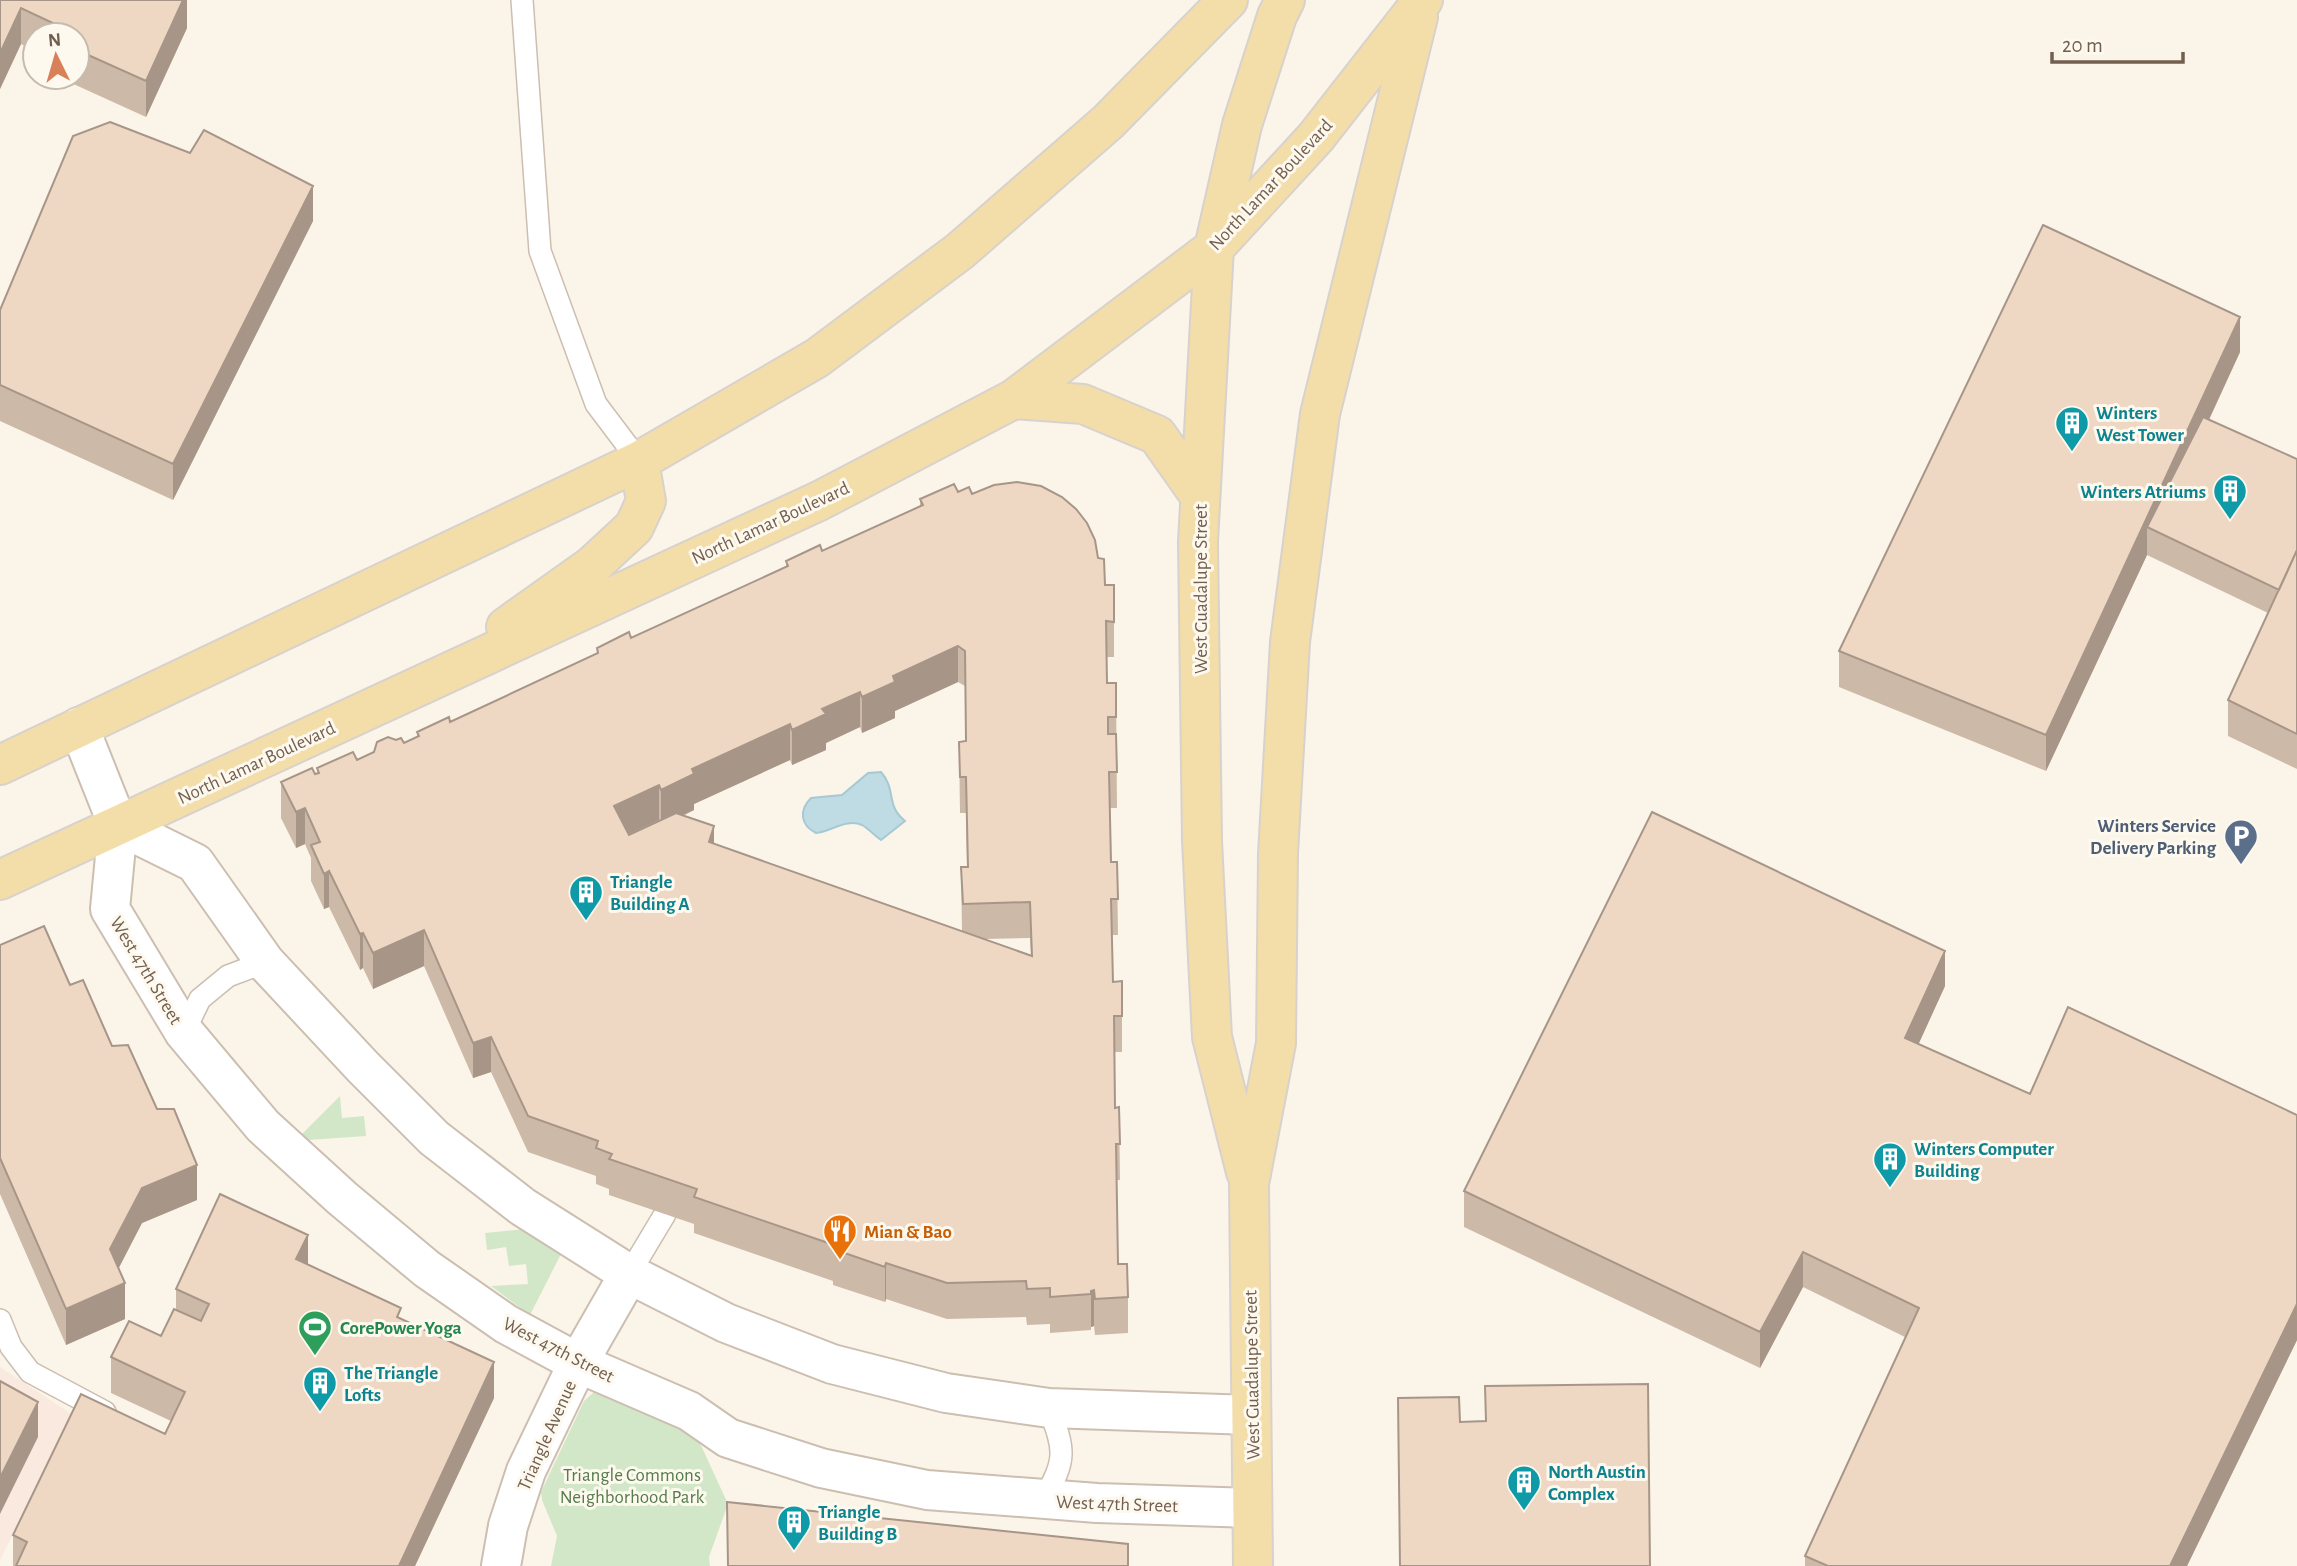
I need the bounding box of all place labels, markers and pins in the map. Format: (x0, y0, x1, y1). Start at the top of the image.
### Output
building icon: Winters West Tower (2053, 404, 2091, 453)
place label: Winters West Tower (2096, 404, 2184, 445)
building icon: Winters Atriums (2211, 472, 2249, 521)
place label: Winters Atriums (2080, 483, 2206, 502)
place label: Winters Service Delivery Parking (2090, 817, 2216, 858)
parking icon: Winters Service Delivery Parking (2222, 817, 2260, 866)
building icon: Triangle Building A (567, 873, 605, 922)
place label: Triangle Building A (610, 873, 690, 914)
building icon: Winters Computer Building (1871, 1140, 1909, 1189)
place label: Winters Computer Building (1914, 1140, 2054, 1181)
restaurant icon: Mian & Bao (821, 1212, 859, 1261)
place label: Mian & Bao (864, 1223, 952, 1242)
sports icon: CorePower Yoga (296, 1308, 334, 1357)
place label: CorePower Yoga (340, 1319, 462, 1338)
building icon: The Triangle Lofts (301, 1364, 339, 1413)
place label: The Triangle Lofts (344, 1364, 438, 1405)
building icon: North Austin Complex (1505, 1463, 1543, 1512)
place label: North Austin Complex (1548, 1463, 1646, 1504)
building icon: Triangle Building B (775, 1503, 813, 1552)
place label: Triangle Building B (818, 1503, 897, 1544)

